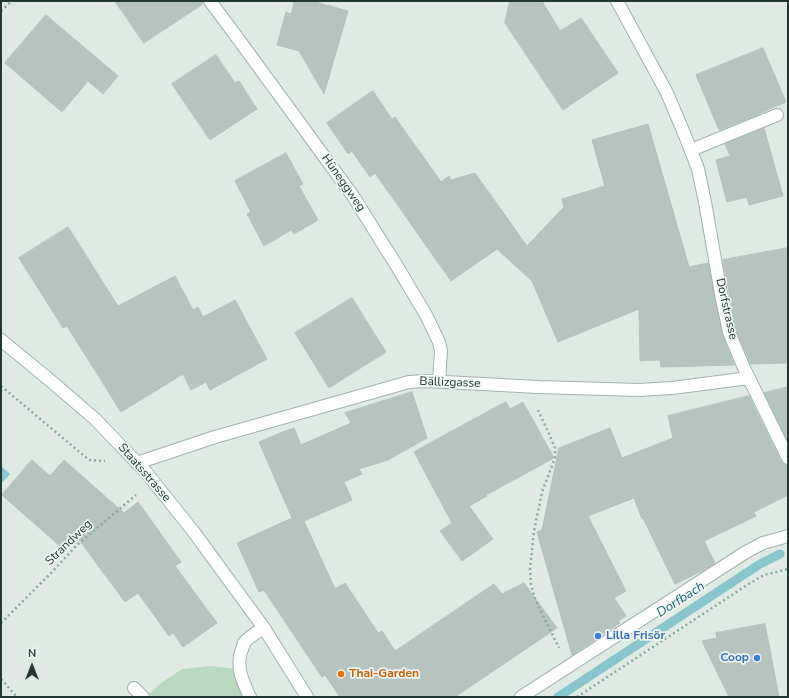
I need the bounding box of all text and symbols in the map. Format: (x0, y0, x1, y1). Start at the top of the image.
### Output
street label: Hüneggweg (318, 152, 368, 214)
street label: Dorfstrasse (712, 277, 740, 341)
street label: Bällizgasse (419, 375, 481, 391)
street label: Staatsstrasse (115, 441, 173, 505)
street label: Strandweg (43, 517, 95, 569)
water label: Dorfbach (654, 579, 708, 621)
place label: Lilla Frisör (606, 629, 665, 643)
marker: Lilla Frisör (593, 631, 603, 641)
north arrow (12, 646, 52, 686)
text: N (28, 646, 36, 661)
place label: Coop (720, 651, 749, 665)
marker: Coop (752, 653, 762, 663)
place label: Thai-Garden (349, 667, 419, 681)
marker: Thai-Garden (336, 669, 346, 679)

